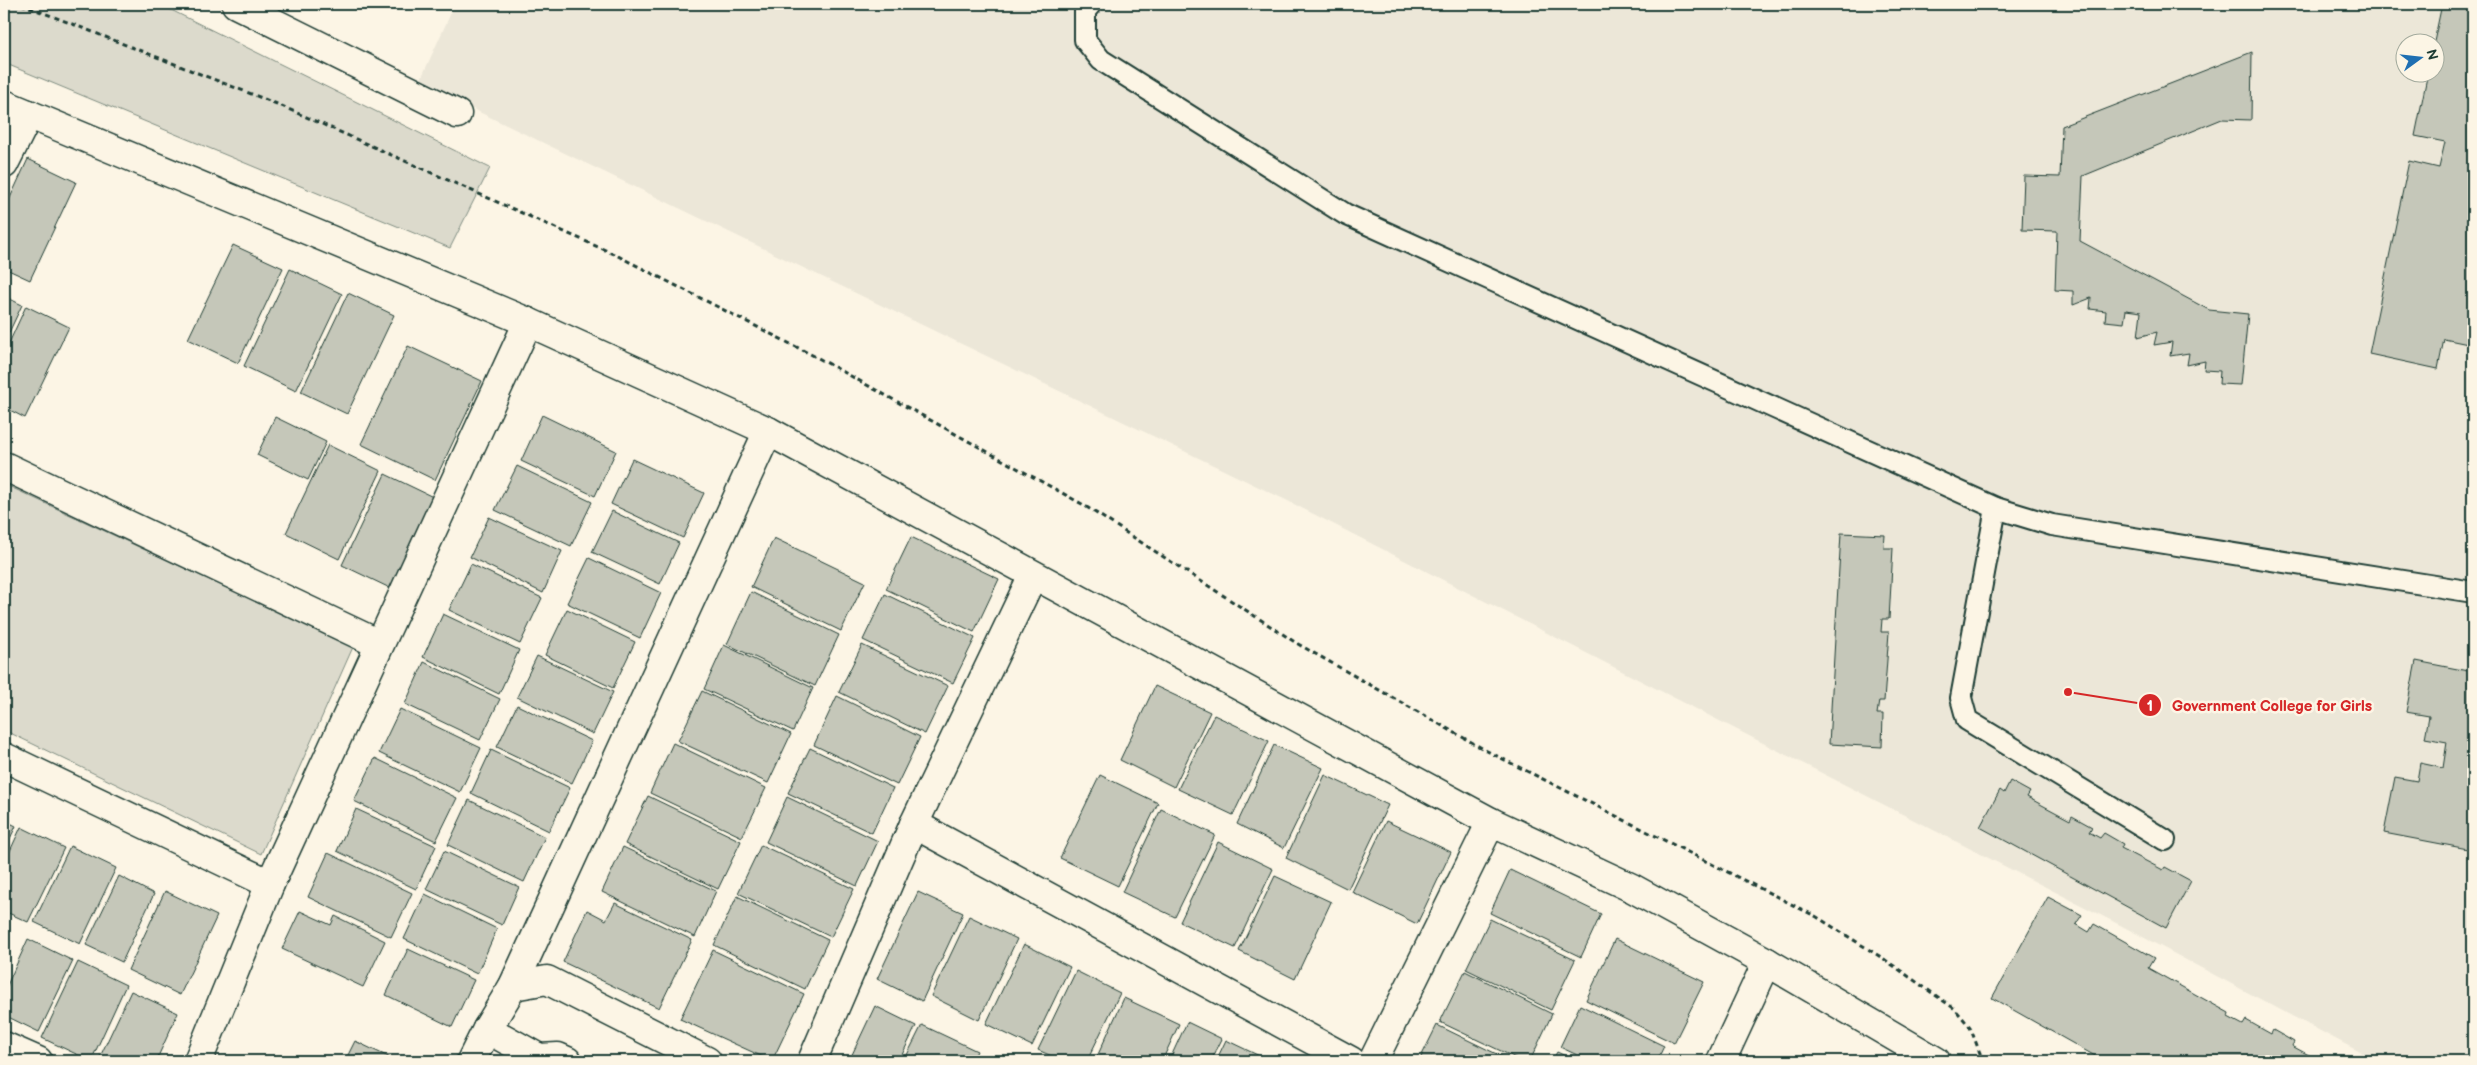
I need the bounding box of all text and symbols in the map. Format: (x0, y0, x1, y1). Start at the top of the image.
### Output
north arrow (2394, 32, 2444, 82)
text: N (2423, 47, 2442, 62)
callout: Government College for Girls (2137, 690, 2382, 720)
text: 1 (2147, 697, 2153, 716)
text: Government College for Girls (2172, 697, 2372, 716)

